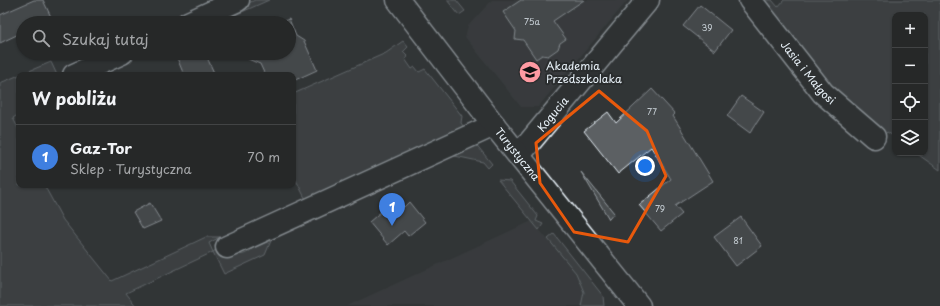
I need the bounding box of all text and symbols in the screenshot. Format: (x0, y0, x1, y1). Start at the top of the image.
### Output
map controls (892, 12, 928, 156)
button: + (892, 12, 928, 48)
house number: 75a (524, 14, 540, 28)
search box (16, 16, 296, 60)
house number: 39 (701, 20, 713, 34)
icon: search (30, 27, 52, 49)
text: Szukaj tutaj (62, 27, 149, 50)
street label: Jasia i Małgosi (777, 37, 840, 108)
button: − (892, 48, 928, 84)
place label: Akademia Przedszkolaka (546, 57, 622, 87)
school or university icon: Akademia Przedszkolaka (517, 59, 543, 85)
button: locate (892, 84, 928, 120)
text: W pobliżu (32, 85, 117, 111)
street label: Kogucia (533, 92, 573, 135)
house number: 77 (647, 104, 657, 118)
button: layers (892, 120, 928, 156)
street label: Turystyczna (491, 124, 545, 184)
text: Gaz-Tor (70, 136, 132, 159)
text: 1 (42, 147, 48, 166)
text: 70 m (247, 147, 280, 166)
your location (635, 156, 655, 176)
text: Sklep · Turystyczna (70, 159, 192, 178)
pin: 1 (379, 193, 405, 226)
house number: 79 (655, 201, 665, 215)
house number: 81 (733, 233, 743, 247)

